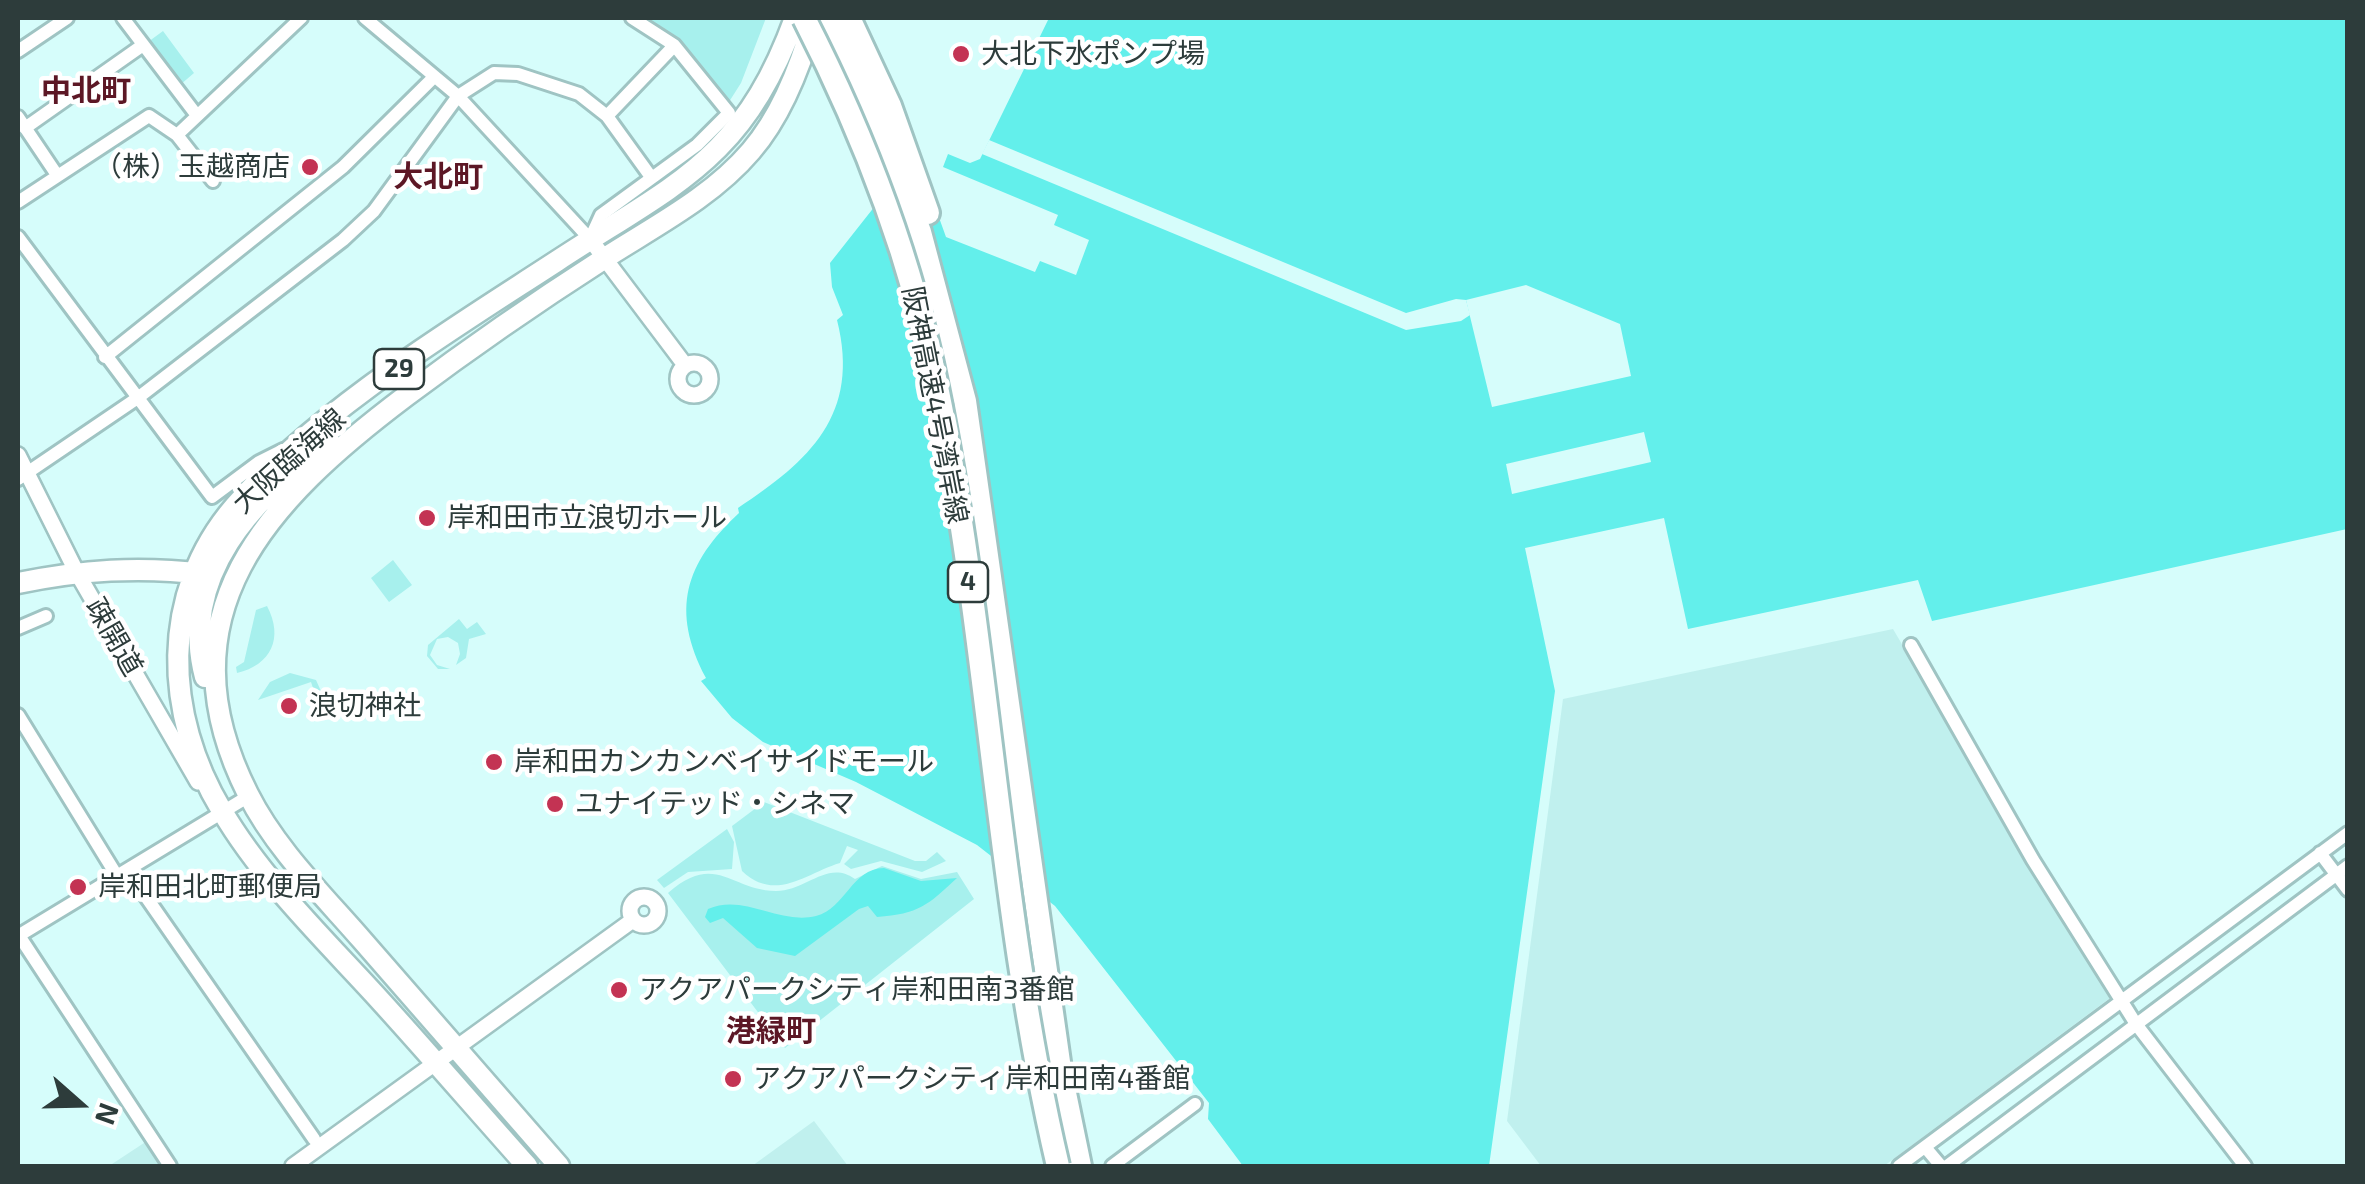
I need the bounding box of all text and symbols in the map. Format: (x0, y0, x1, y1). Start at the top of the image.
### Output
place label: 大北下水ポンプ場 (981, 37, 1205, 71)
marker: 大北下水ポンプ場 (950, 43, 972, 65)
district label: 中北町 (41, 73, 131, 109)
place label: （株）玉越商店 (94, 150, 290, 184)
marker: （株）玉越商店 (299, 156, 321, 178)
district label: 大北町 (393, 159, 483, 195)
street label: 阪神高速4号湾岸線 (895, 283, 975, 527)
road number: 29 (374, 349, 424, 389)
street label: 大阪臨海線 (226, 402, 352, 520)
place label: 岸和田市立浪切ホール (447, 501, 727, 535)
marker: 岸和田市立浪切ホール (416, 507, 438, 529)
road number: 4 (948, 562, 988, 602)
street label: 疎開道 (78, 592, 150, 682)
place label: 浪切神社 (309, 689, 421, 723)
marker: 浪切神社 (278, 695, 300, 717)
place label: 岸和田カンカンベイサイドモール (514, 745, 934, 779)
marker: 岸和田カンカンベイサイドモール (483, 751, 505, 773)
place label: ユナイテッド・シネマ (575, 787, 855, 821)
marker: ユナイテッド・シネマ (544, 793, 566, 815)
place label: 岸和田北町郵便局 (98, 870, 322, 904)
marker: 岸和田北町郵便局 (67, 876, 89, 898)
place label: アクアパークシティ岸和田南3番館 (639, 973, 1075, 1007)
marker: アクアパークシティ岸和田南3番館 (608, 979, 630, 1001)
district label: 港緑町 (726, 1013, 816, 1049)
north arrow (30, 1054, 130, 1154)
place label: アクアパークシティ岸和田南4番館 (753, 1062, 1190, 1096)
marker: アクアパークシティ岸和田南4番館 (722, 1068, 744, 1090)
text: N (89, 1099, 128, 1130)

